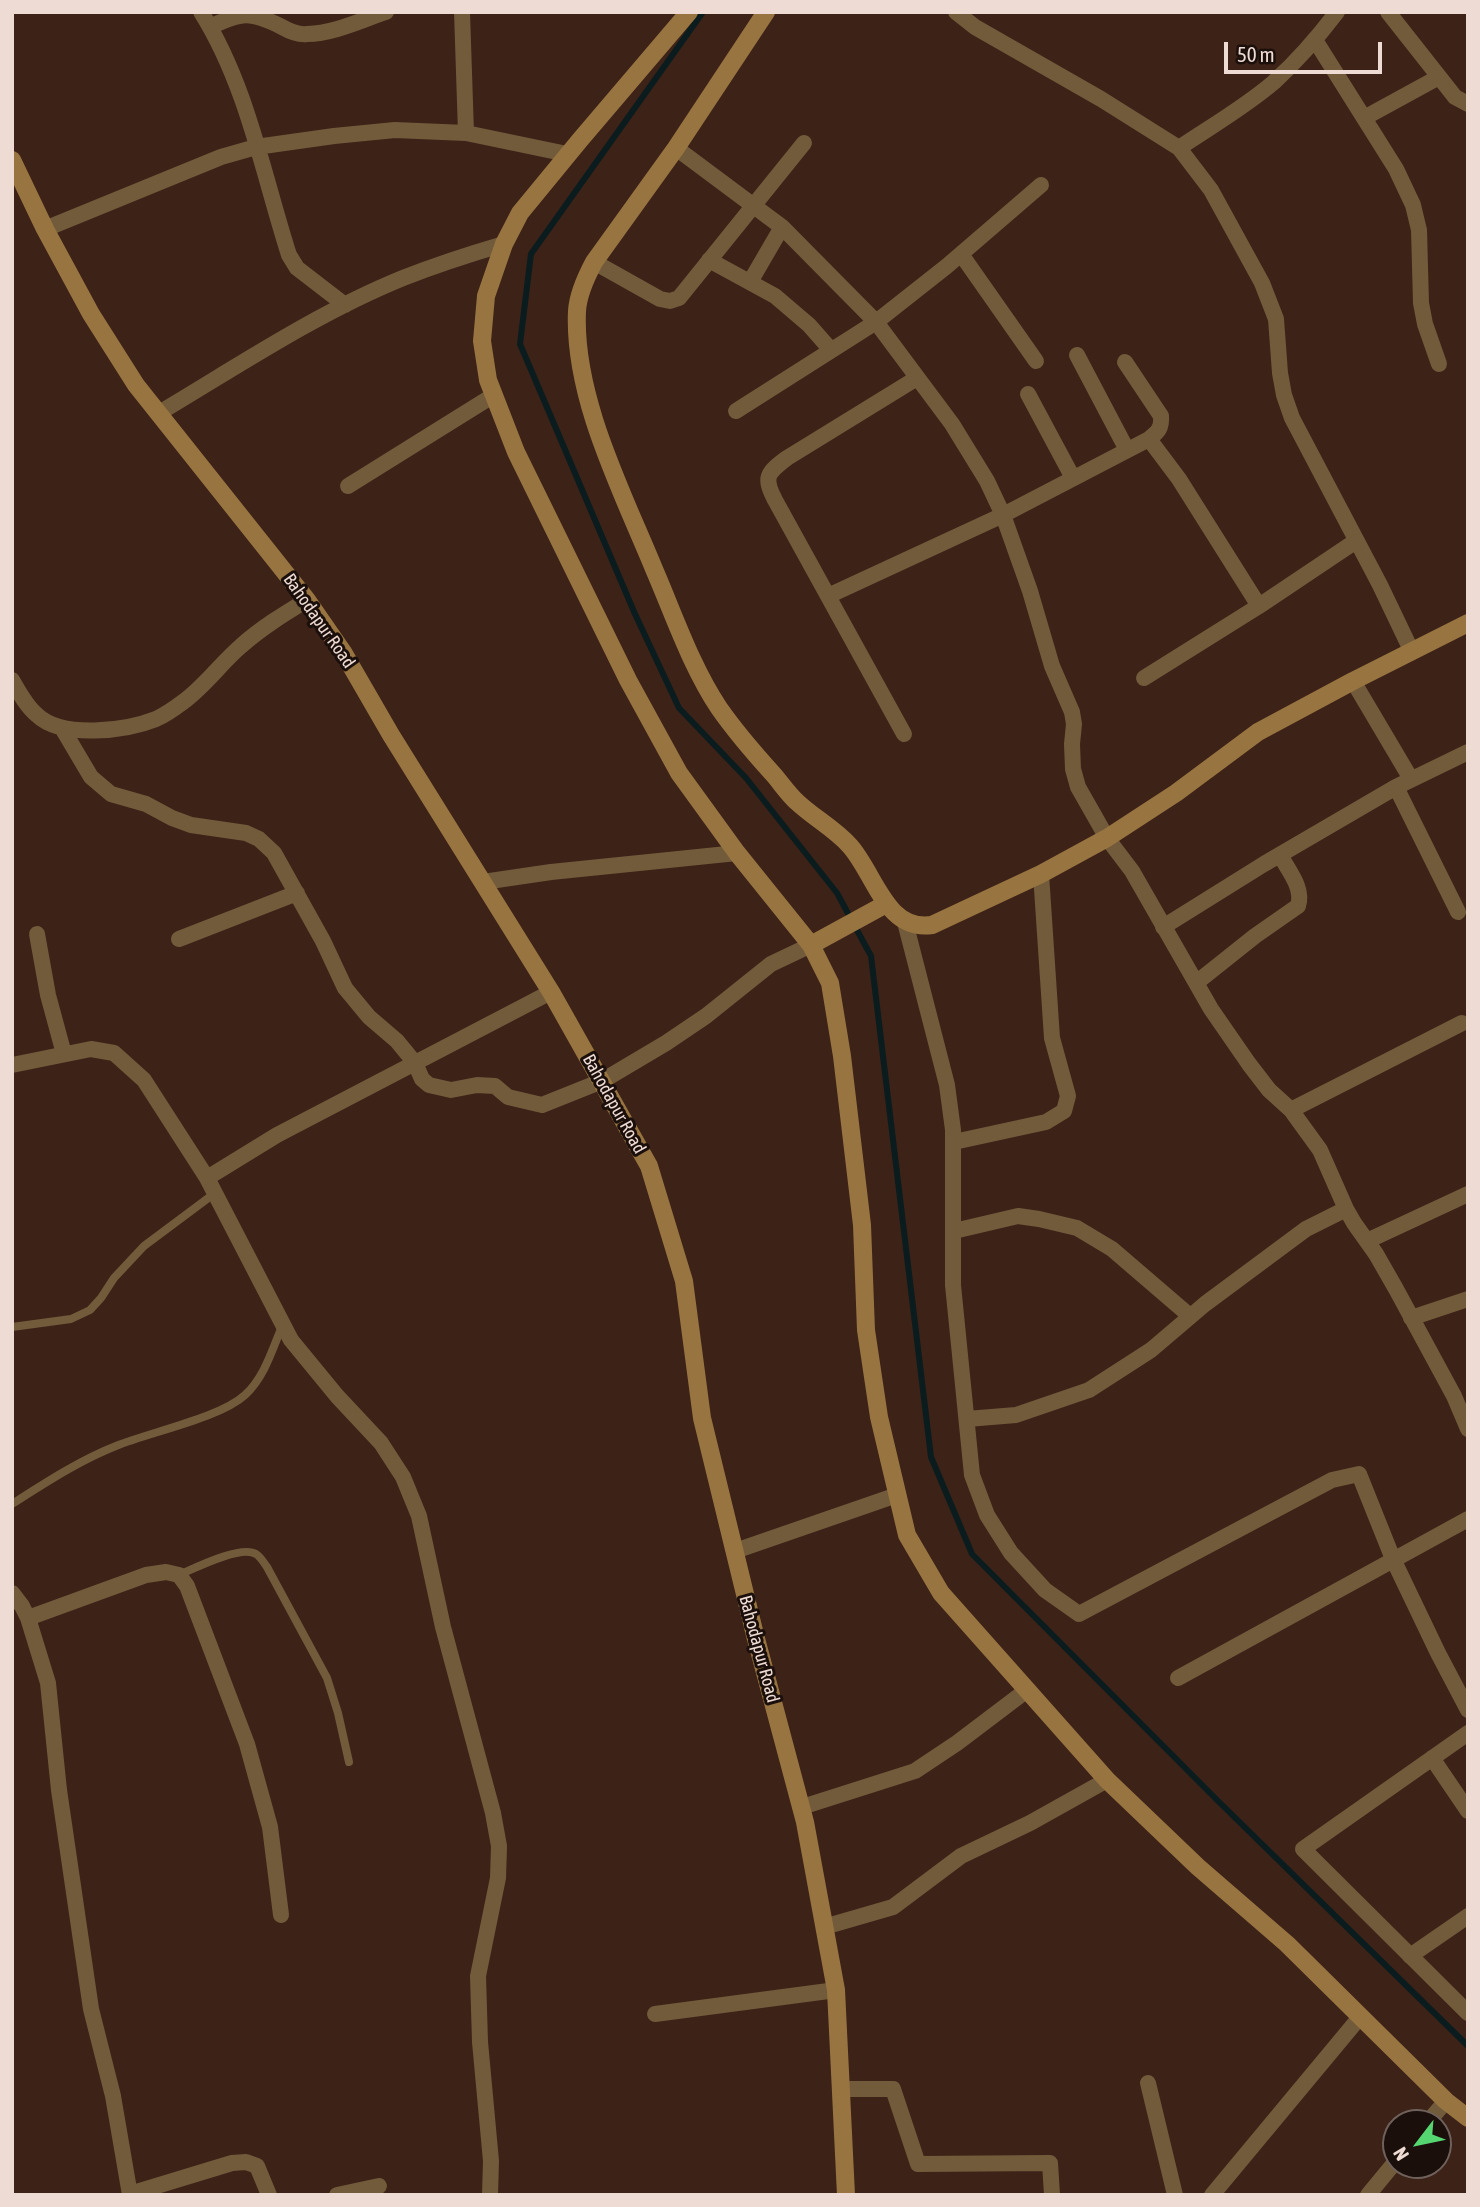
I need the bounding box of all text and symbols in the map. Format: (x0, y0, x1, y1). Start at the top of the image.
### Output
scale bar (1228, 28, 1386, 72)
text: 50 m (1237, 42, 1275, 66)
street label: Bahodapur Road (279, 570, 359, 672)
street label: Bahodapur Road (578, 1051, 650, 1157)
street label: Bahodapur Road (734, 1593, 784, 1705)
north arrow (1382, 2109, 1452, 2179)
text: N (1389, 2143, 1413, 2165)

